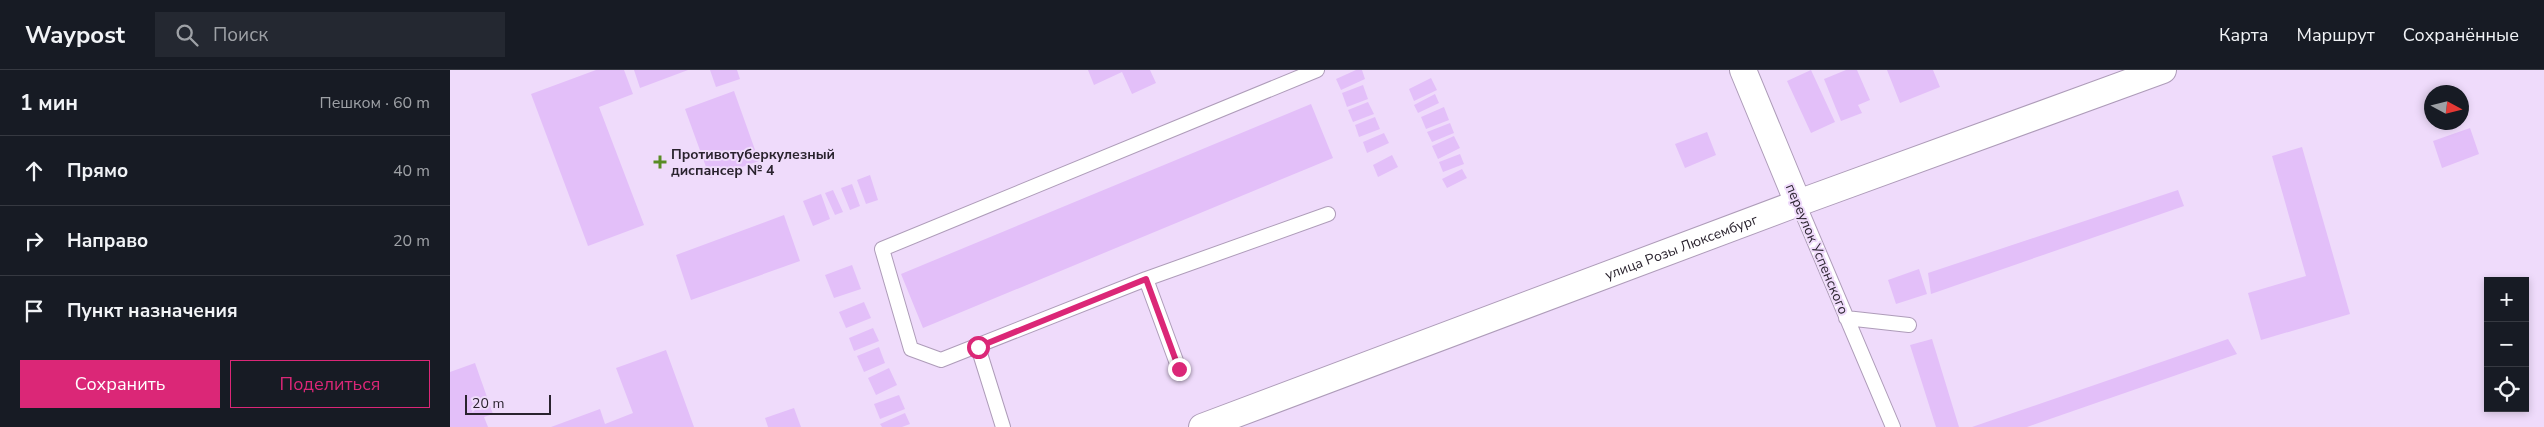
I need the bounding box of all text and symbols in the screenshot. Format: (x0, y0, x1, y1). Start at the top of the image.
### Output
search box (155, 12, 505, 57)
text: Waypost (25, 19, 125, 51)
icon: search (173, 21, 201, 49)
text: Поиск (213, 22, 268, 48)
text: Карта (2219, 23, 2269, 47)
text: Маршрут (2297, 23, 2375, 47)
text: Сохранённые (2403, 23, 2519, 47)
north arrow (2424, 85, 2469, 130)
text: 1 мин (20, 89, 78, 117)
text: Пешком · 60 m (320, 92, 430, 114)
place label: Противотуберкулезный диспансер № 4 (671, 145, 835, 180)
marker: Противотуберкулезный диспансер № 4 (653, 155, 667, 169)
icon: ahead (20, 157, 48, 185)
text: Прямо (67, 158, 128, 184)
text: 40 m (393, 160, 430, 182)
street label: переулок Успенского (1781, 181, 1853, 317)
street label: улица Розы Люксембург (1602, 210, 1760, 284)
icon: right (20, 227, 48, 255)
text: Направо (67, 228, 148, 254)
text: 20 m (393, 230, 430, 252)
map controls (2484, 277, 2529, 412)
button: + (2484, 277, 2529, 322)
icon: arrive (20, 297, 48, 325)
text: Пункт назначения (67, 298, 238, 324)
button: − (2484, 322, 2529, 367)
route start (967, 336, 990, 359)
route end (1168, 358, 1191, 381)
button: Сохранить (20, 360, 220, 408)
button: Поделиться (230, 360, 430, 408)
button: locate (2484, 367, 2529, 412)
scale bar (465, 392, 551, 415)
text: 20 m (472, 394, 504, 413)

